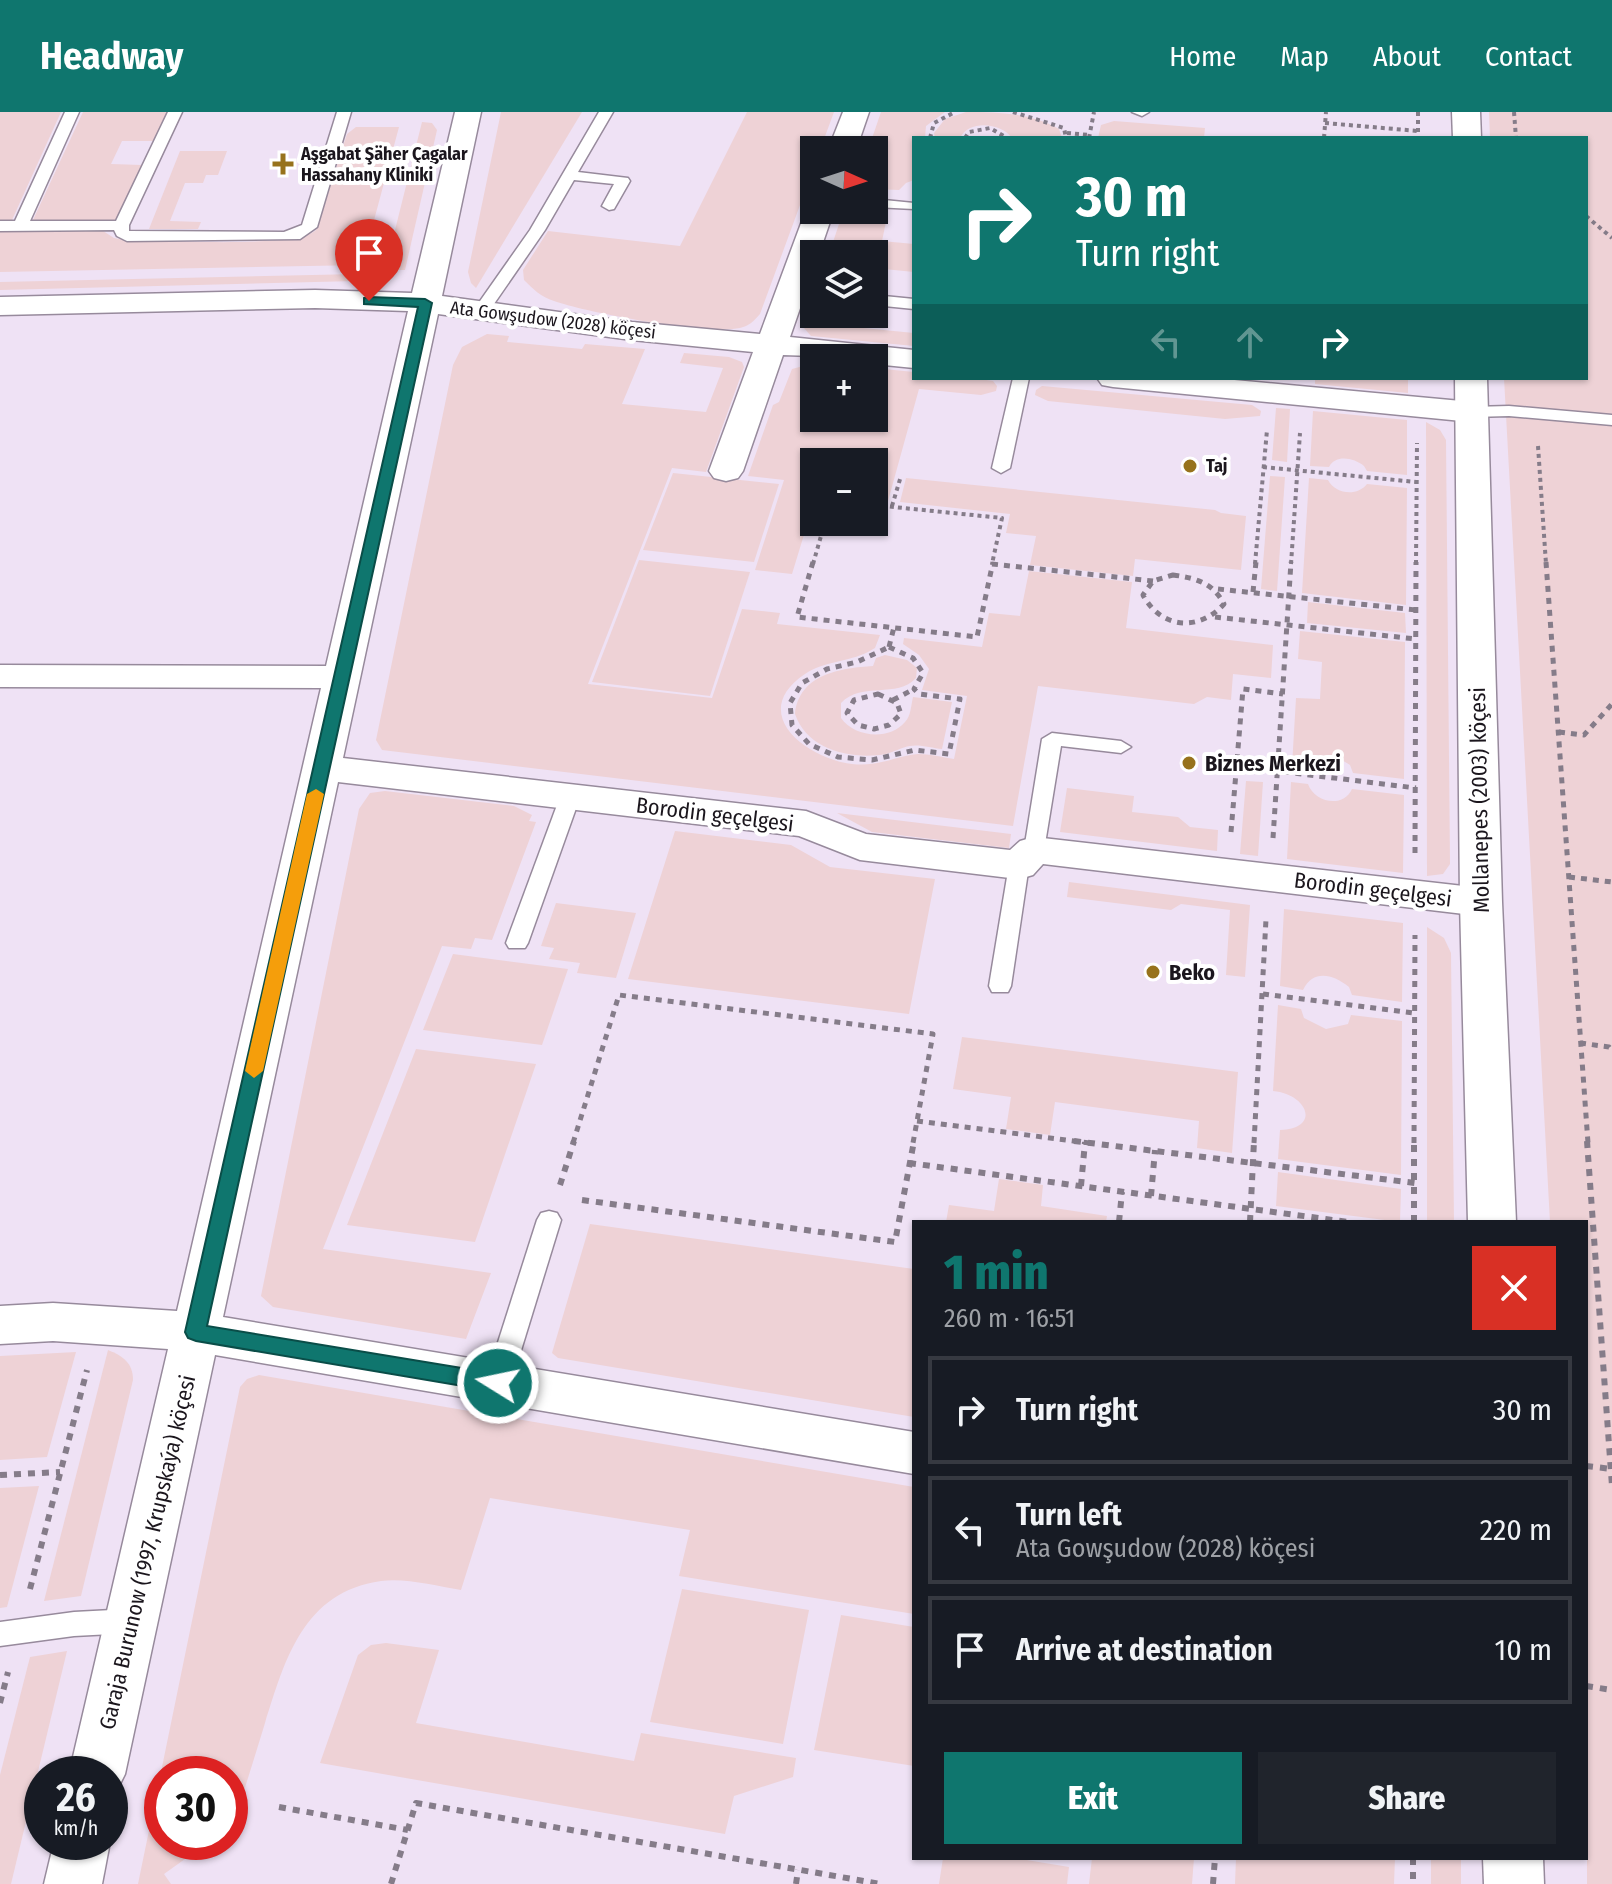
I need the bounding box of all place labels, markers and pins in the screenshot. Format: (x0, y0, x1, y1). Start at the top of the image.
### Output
place label: Aşgabat Şäher Çagalar Hassahany Kliniki (300, 143, 468, 186)
marker: Aşgabat Şäher Çagalar Hassahany Kliniki (272, 153, 294, 175)
pin (335, 219, 403, 301)
place label: Taj (1206, 455, 1227, 477)
marker: Taj (1181, 457, 1199, 475)
place label: Biznes Merkezi (1205, 750, 1341, 777)
marker: Biznes Merkezi (1180, 754, 1198, 772)
place label: Beko (1169, 959, 1215, 986)
marker: Beko (1144, 963, 1162, 981)

